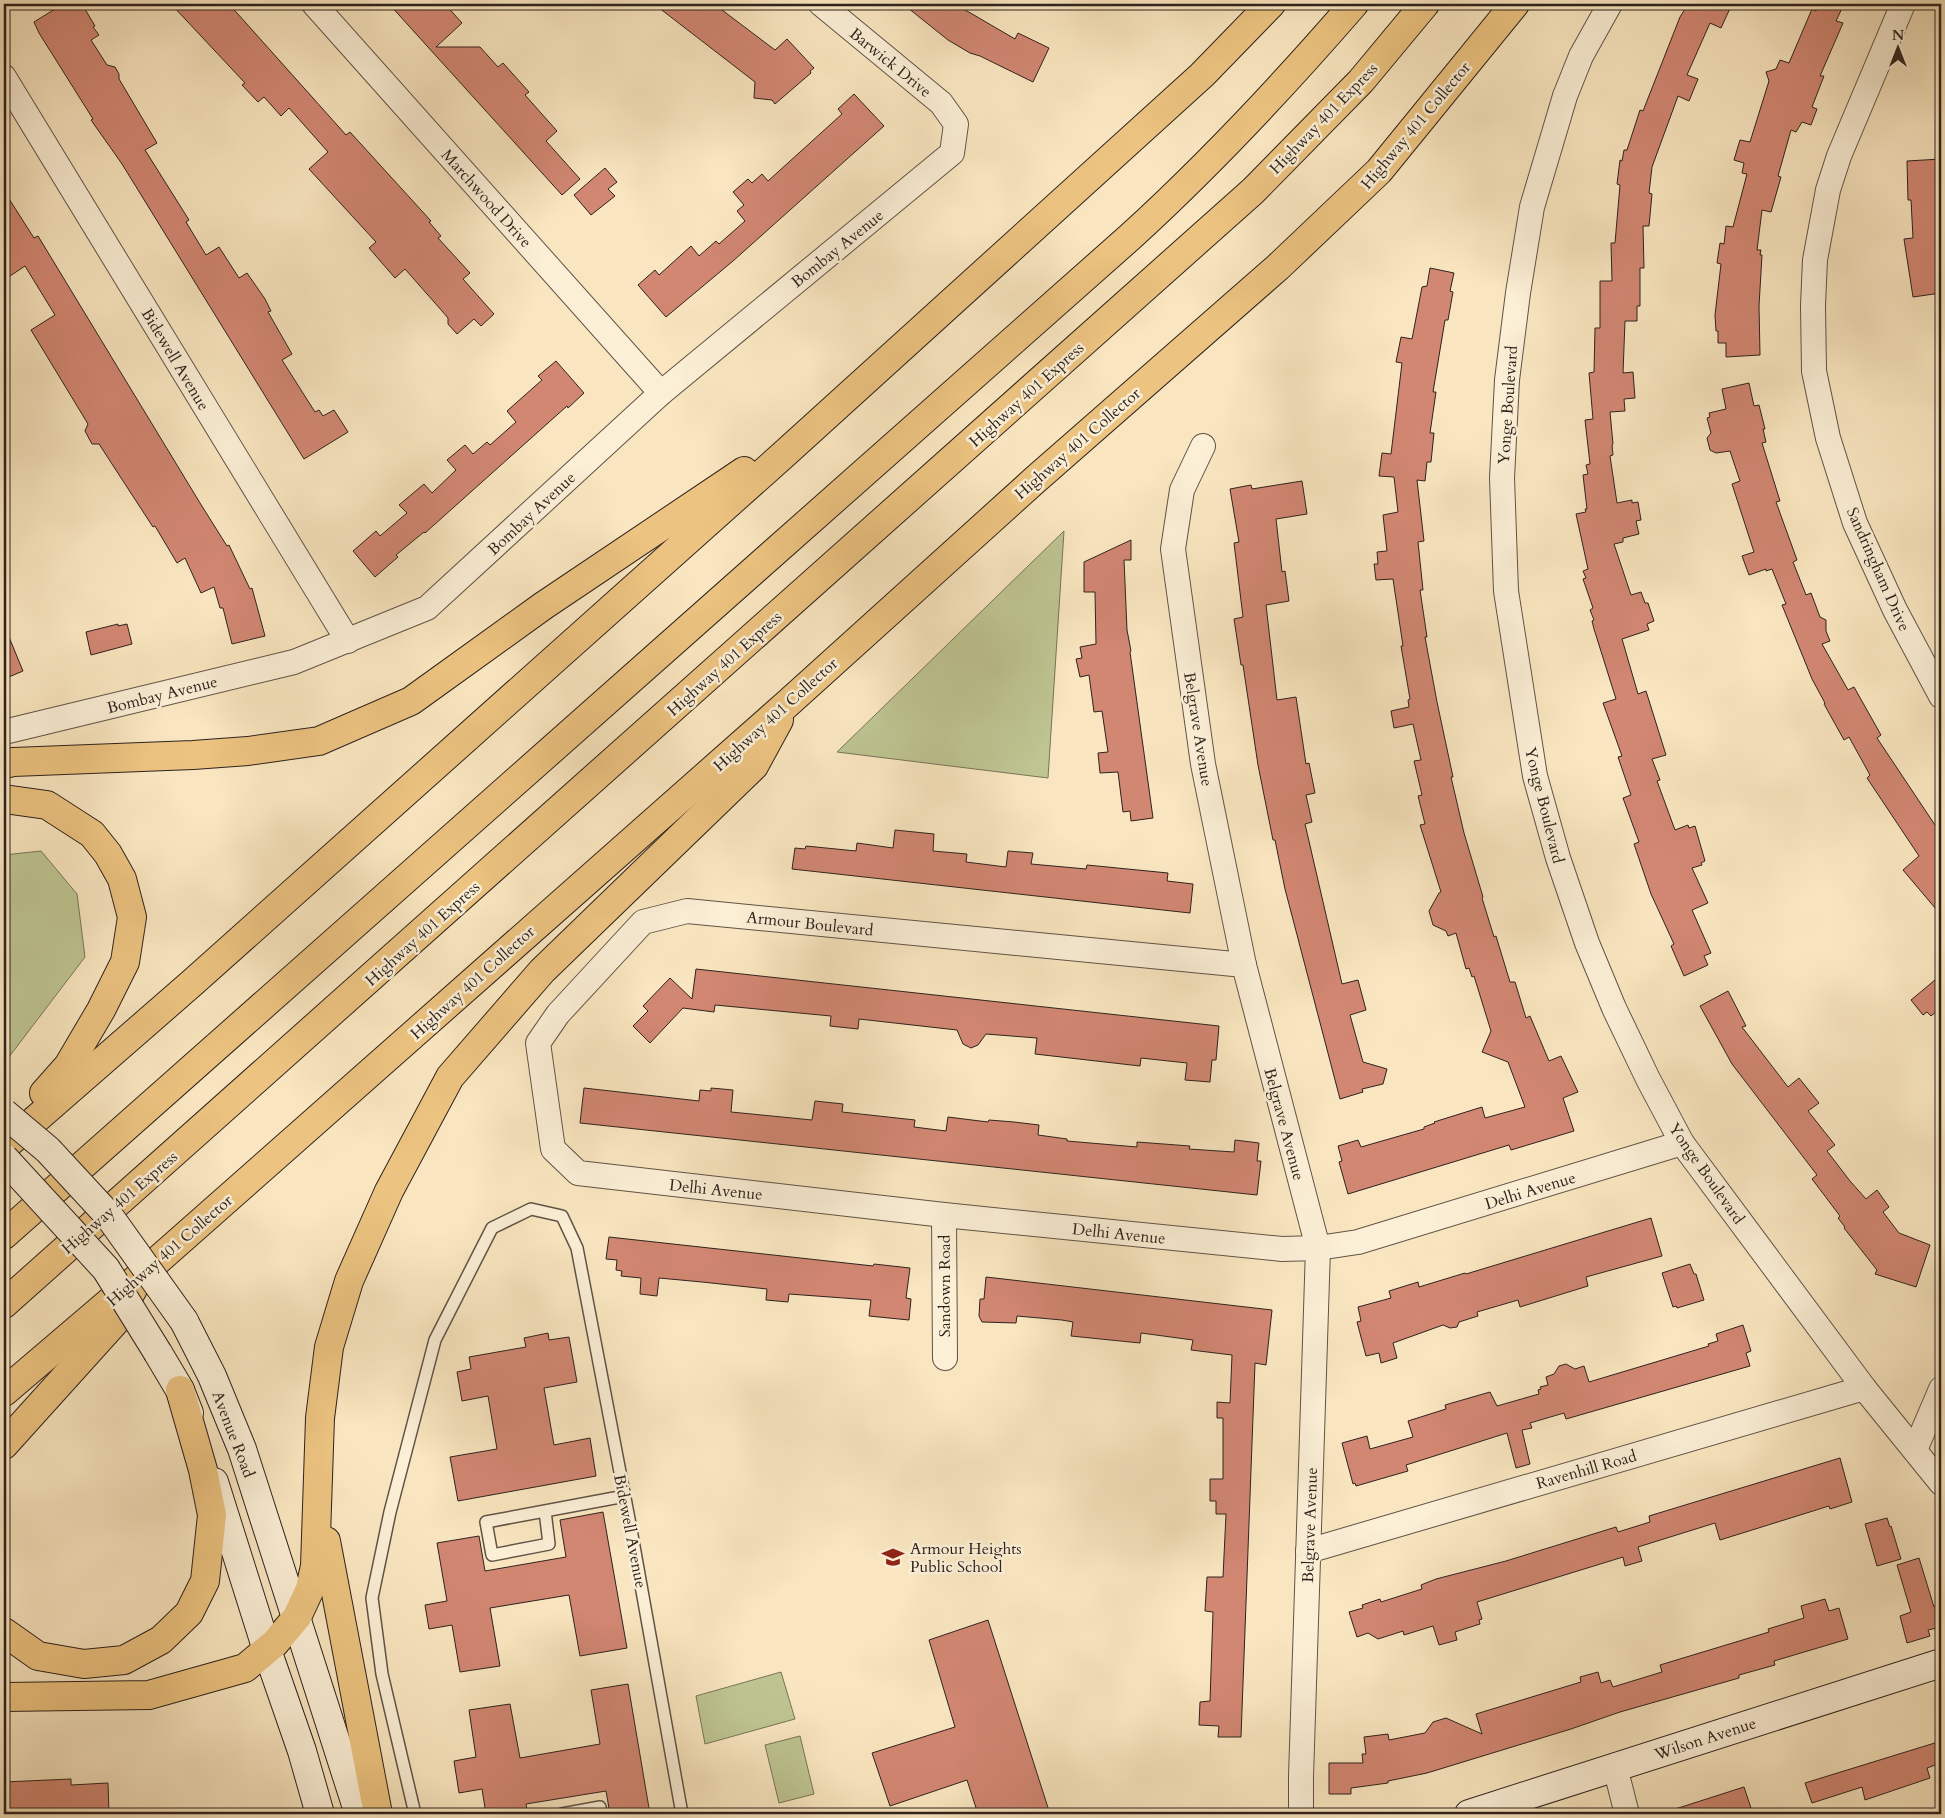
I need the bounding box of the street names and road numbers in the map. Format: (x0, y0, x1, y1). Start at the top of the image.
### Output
street label: Barwick Drive (845, 23, 936, 103)
street label: Highway 401 Collector (1356, 57, 1476, 194)
street label: Highway 401 Express (1265, 58, 1383, 179)
street label: Marchwood Drive (436, 145, 536, 253)
street label: Bombay Avenue (787, 205, 889, 293)
street label: Bidewell Avenue (136, 304, 214, 415)
street label: Highway 401 Express (965, 337, 1089, 452)
street label: Yonge Boulevard (1493, 344, 1523, 465)
street label: Highway 401 Collector (1010, 383, 1145, 505)
street label: Bombay Avenue (483, 467, 581, 560)
street label: Sandringham Drive (1841, 504, 1915, 635)
street label: Highway 401 Express (663, 606, 787, 721)
street label: Highway 401 Collector (709, 653, 843, 776)
street label: Belgrave Avenue (1178, 670, 1218, 788)
street label: Bombay Avenue (105, 671, 220, 719)
street label: Yonge Boulevard (1519, 745, 1569, 866)
street label: Highway 401 Express (361, 876, 485, 991)
street label: Armour Boulevard (745, 906, 875, 942)
street label: Highway 401 Collector (406, 921, 540, 1044)
street label: Belgrave Avenue (1258, 1066, 1310, 1183)
street label: Yonge Boulevard (1663, 1118, 1750, 1229)
street label: Highway 401 Express (57, 1146, 182, 1259)
street label: Delhi Avenue (1482, 1167, 1578, 1215)
street label: Delhi Avenue (668, 1174, 764, 1206)
street label: Highway 401 Collector (102, 1190, 237, 1312)
street label: Delhi Avenue (1071, 1218, 1167, 1250)
street label: Sandown Road (934, 1234, 956, 1337)
street label: Avenue Road (206, 1388, 260, 1481)
street label: Ravenhill Road (1534, 1445, 1639, 1495)
street label: Belgrave Avenue (1297, 1467, 1323, 1583)
street label: Bidewell Avenue (608, 1472, 652, 1590)
street label: Wilson Avenue (1651, 1712, 1759, 1766)

